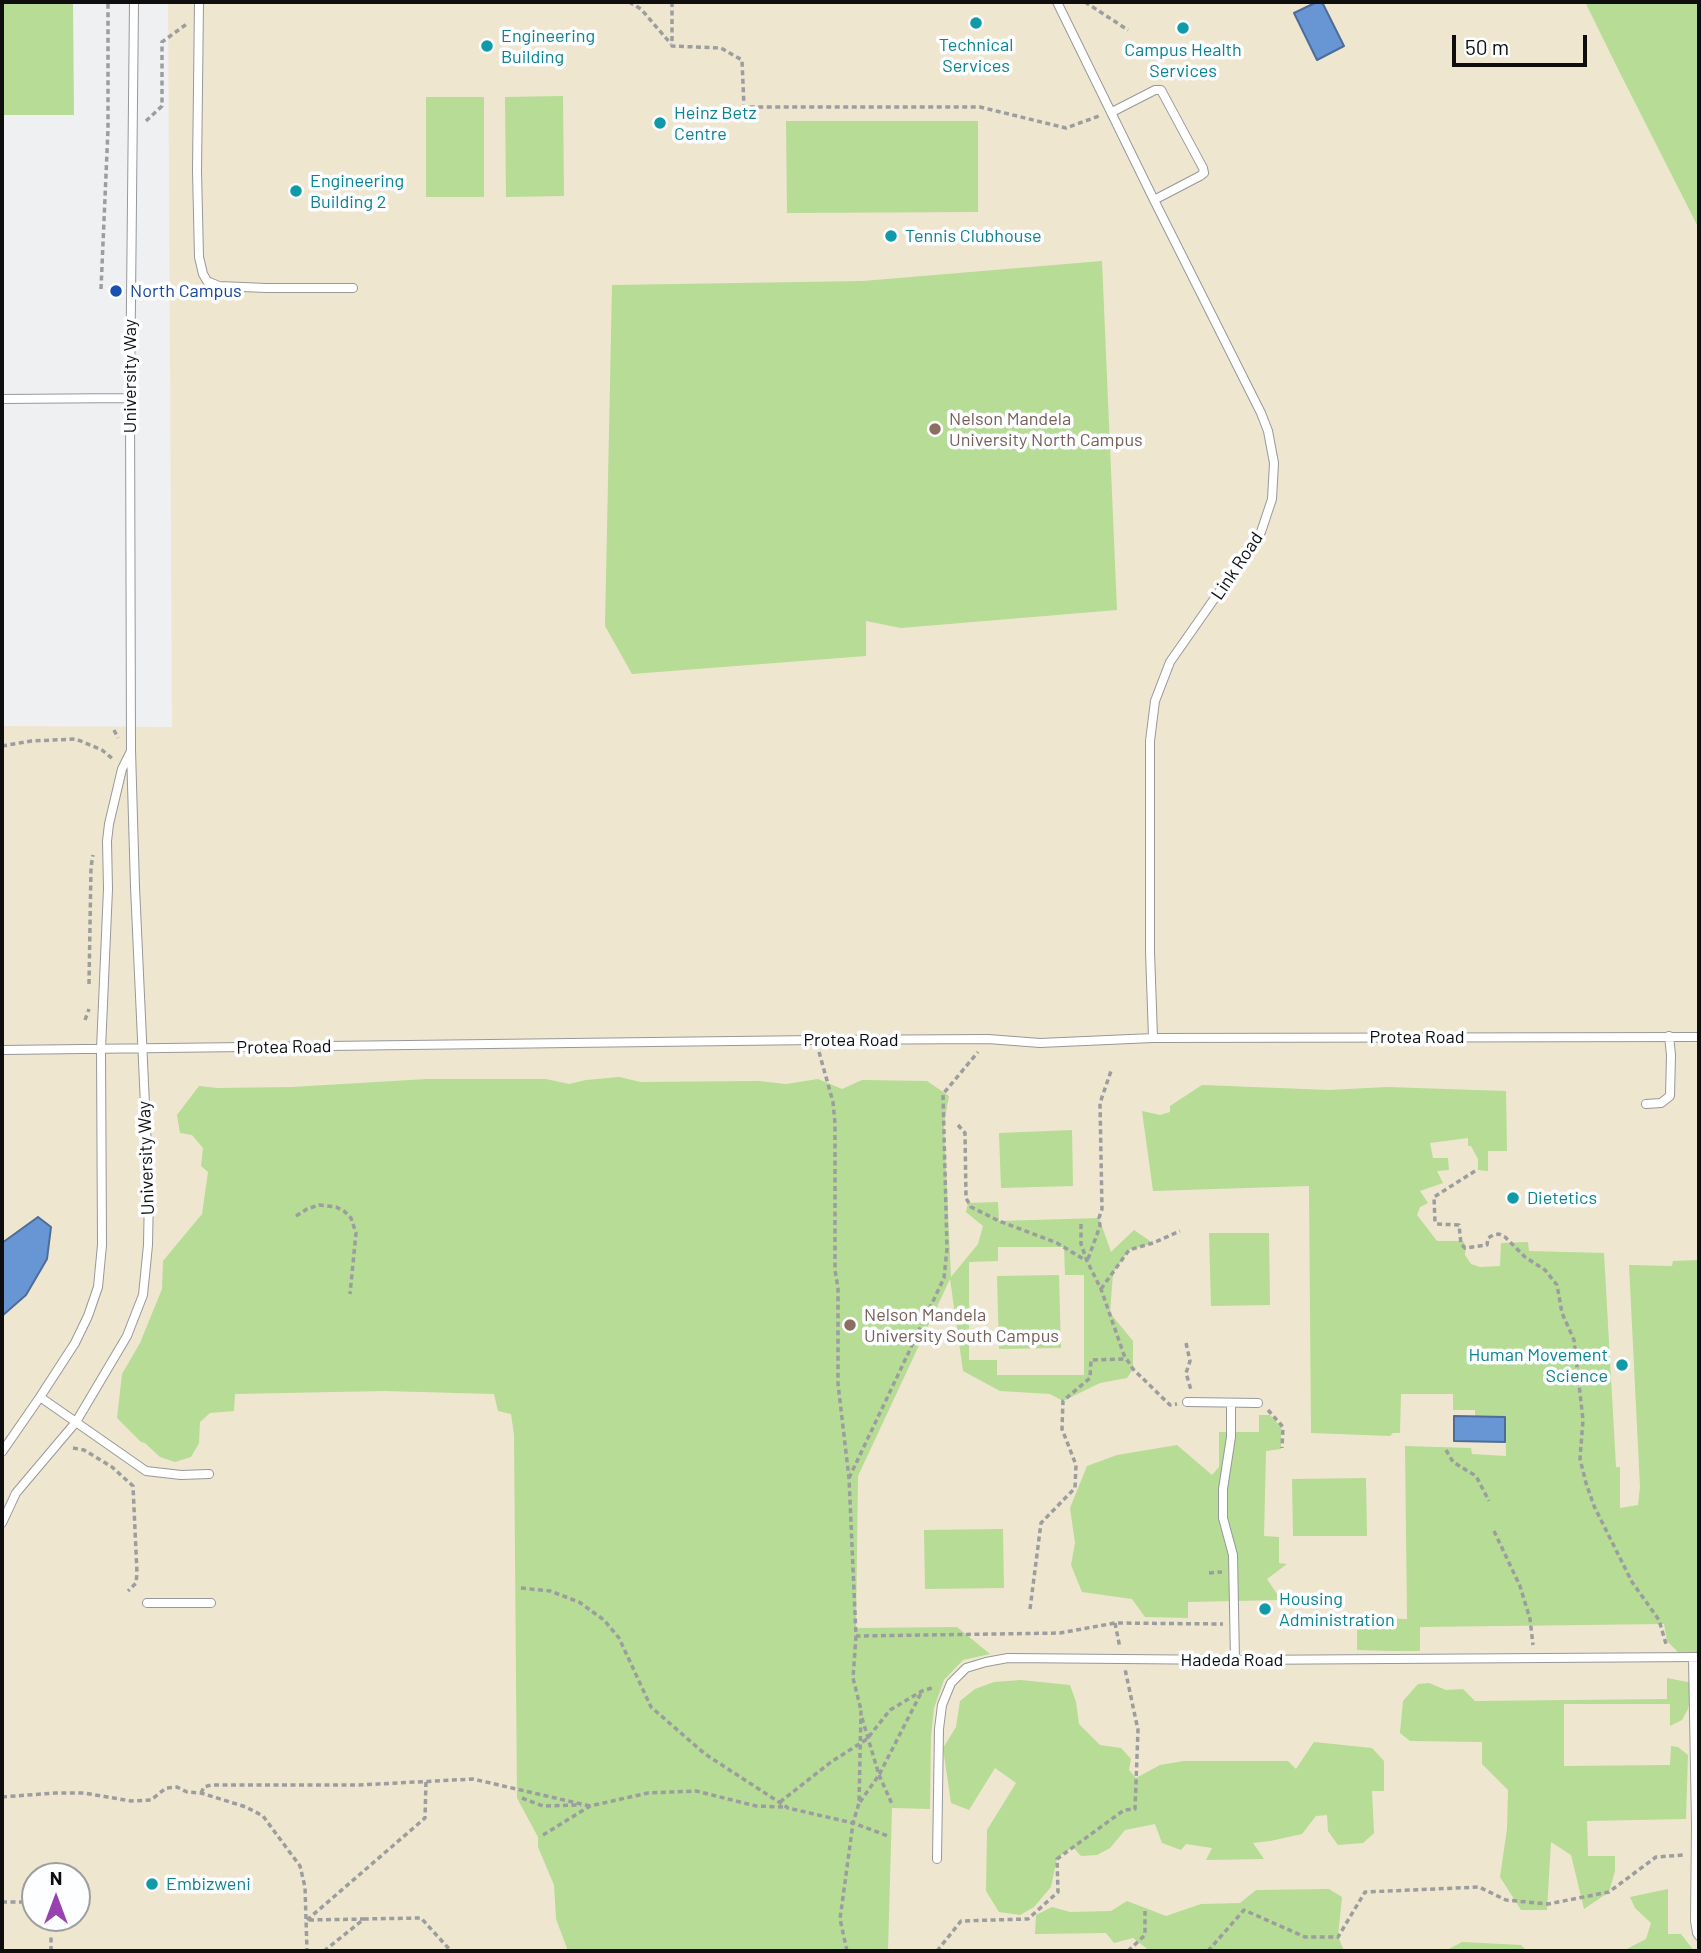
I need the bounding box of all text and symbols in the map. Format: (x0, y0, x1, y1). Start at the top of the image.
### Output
marker: Technical Services (968, 15, 984, 31)
marker: Campus Health Services (1175, 20, 1191, 36)
scale bar (1456, 21, 1591, 65)
place label: Engineering Building (501, 25, 595, 68)
place label: Technical Services (939, 34, 1013, 76)
text: 50 m (1465, 34, 1509, 59)
marker: Engineering Building (479, 38, 495, 54)
place label: Campus Health Services (1124, 39, 1242, 82)
place label: Heinz Betz Centre (674, 102, 757, 144)
marker: Heinz Betz Centre (652, 115, 668, 131)
place label: Engineering Building 2 (310, 170, 404, 212)
marker: Engineering Building 2 (288, 183, 304, 199)
place label: Tennis Clubhouse (905, 225, 1042, 247)
marker: Tennis Clubhouse (883, 228, 899, 244)
place label: North Campus (130, 280, 242, 302)
marker: North Campus (108, 283, 124, 299)
street label: University Way (119, 319, 141, 433)
place label: Nelson Mandela University North Campus (949, 408, 1143, 450)
marker: Nelson Mandela University North Campus (927, 421, 943, 437)
street label: Link Road (1207, 528, 1267, 604)
street label: Protea Road (1369, 1026, 1465, 1048)
street label: Protea Road (803, 1029, 899, 1051)
street label: Protea Road (236, 1035, 332, 1059)
street label: University Way (133, 1100, 159, 1216)
place label: Dietetics (1527, 1187, 1597, 1209)
marker: Dietetics (1505, 1190, 1521, 1206)
place label: Nelson Mandela University South Campus (864, 1304, 1059, 1346)
marker: Nelson Mandela University South Campus (842, 1317, 858, 1333)
place label: Human Movement Science (1468, 1344, 1608, 1386)
marker: Human Movement Science (1614, 1357, 1630, 1373)
place label: Housing Administration (1279, 1588, 1395, 1630)
marker: Housing Administration (1257, 1601, 1273, 1617)
street label: Hadeda Road (1181, 1649, 1283, 1671)
north arrow (21, 1862, 91, 1932)
text: N (50, 1866, 62, 1889)
place label: Embizweni (166, 1873, 251, 1895)
marker: Embizweni (144, 1876, 160, 1892)

